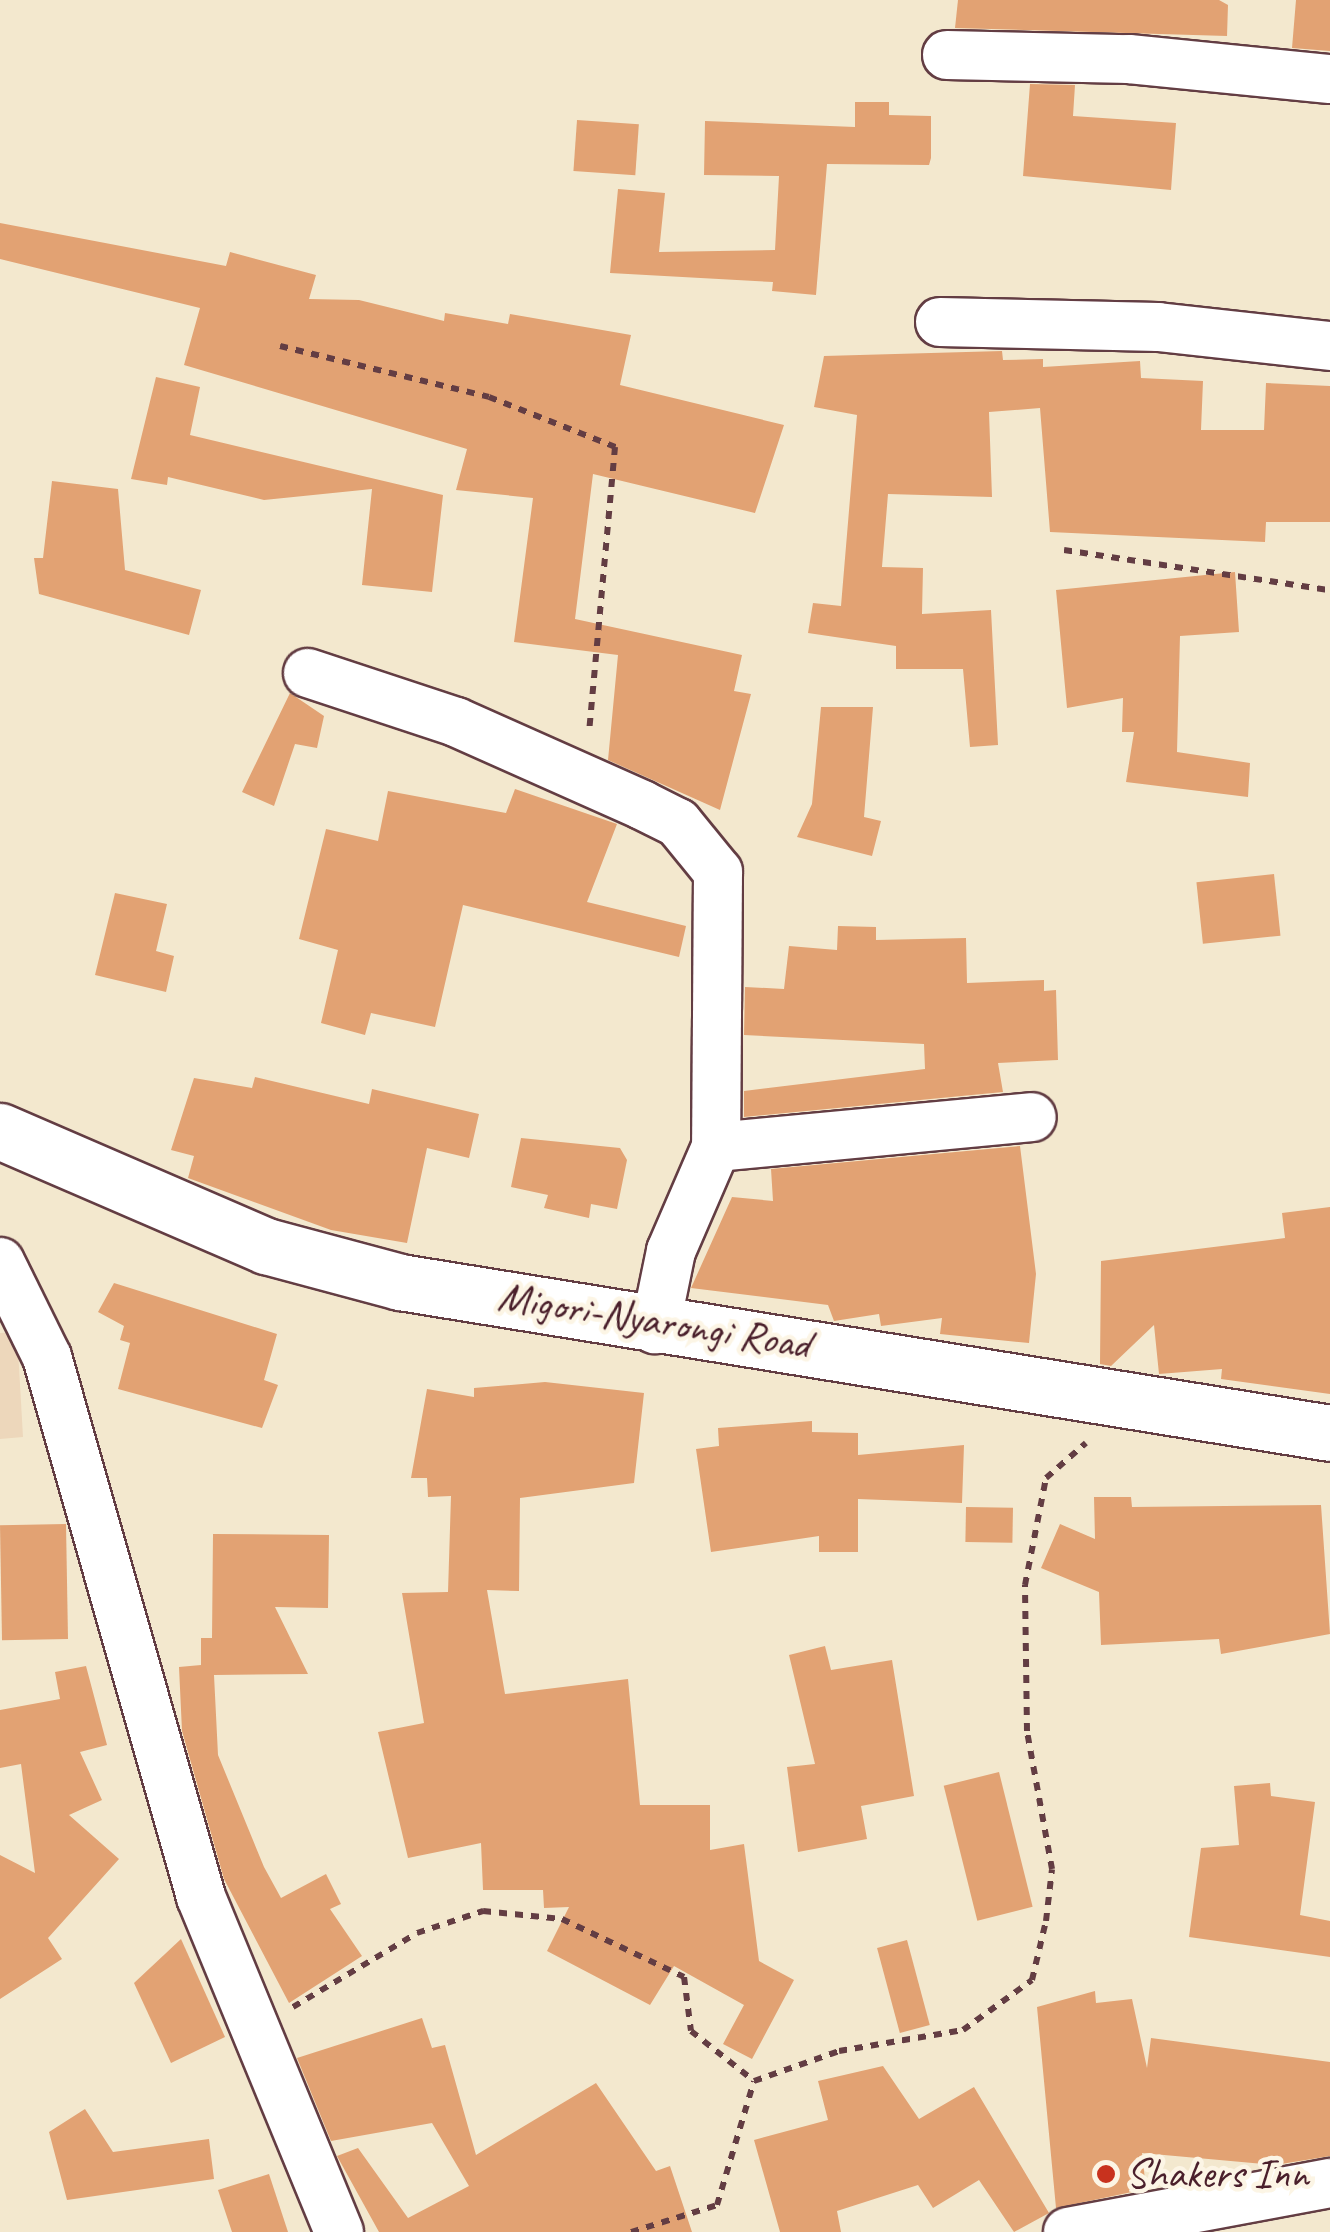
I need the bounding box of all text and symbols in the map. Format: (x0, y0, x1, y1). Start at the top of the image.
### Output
street label: Migori-Nyarongi Road (495, 1271, 813, 1371)
place label: Shakers Inn (1126, 2149, 1308, 2199)
marker: Shakers Inn (1095, 2163, 1117, 2185)

